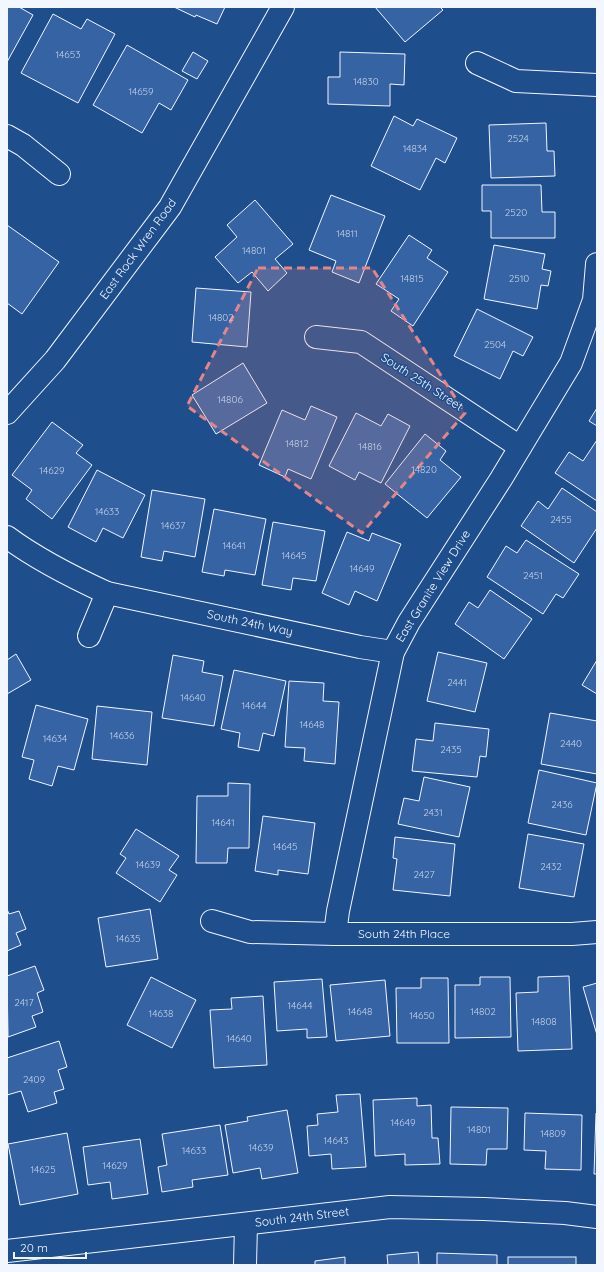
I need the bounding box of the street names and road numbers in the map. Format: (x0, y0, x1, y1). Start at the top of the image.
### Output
street label: East Rock Wren Road (96, 195, 179, 302)
street label: South 25th Street (378, 349, 466, 414)
street label: East Granite View Drive (392, 527, 473, 645)
street label: South 24th Way (206, 606, 294, 639)
street label: South 24th Place (358, 926, 450, 941)
street label: South 24th Street (254, 1203, 350, 1230)

